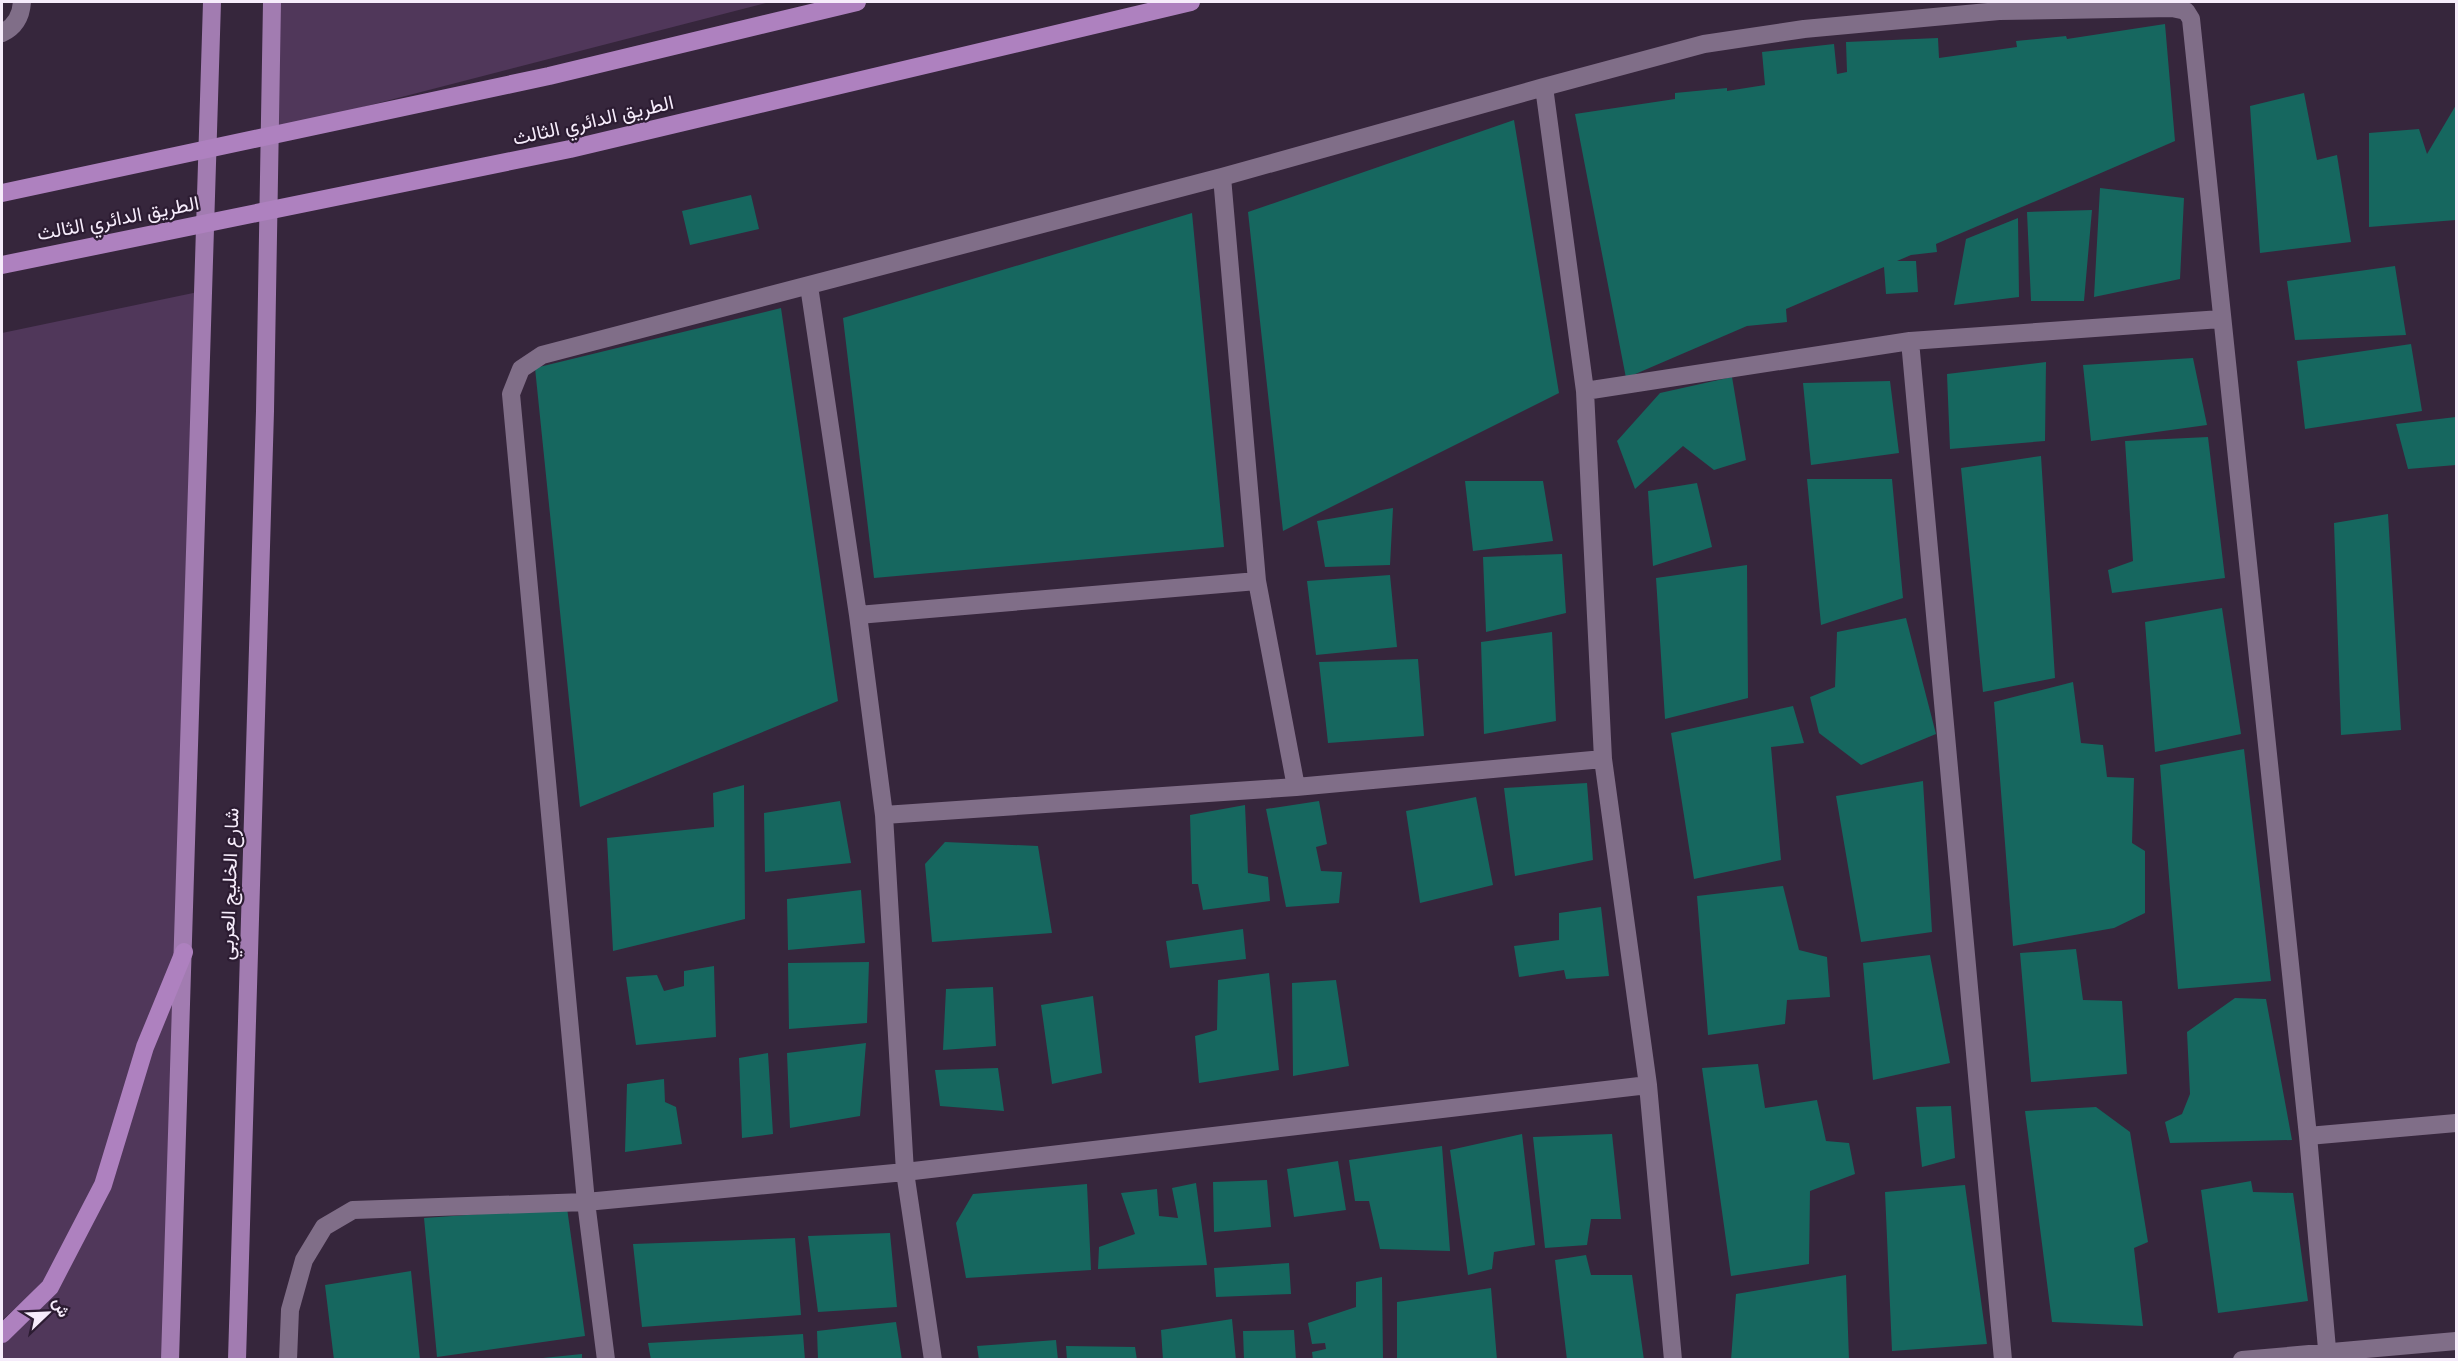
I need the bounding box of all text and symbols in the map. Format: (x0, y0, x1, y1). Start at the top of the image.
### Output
street label: الطريق الدائري الثالث (510, 90, 677, 155)
street label: الطريق الدائري الثالث (35, 191, 202, 250)
street label: شارع الخليج العربي (214, 807, 249, 961)
north arrow (18, 1283, 78, 1343)
text: ش (49, 1295, 74, 1320)

